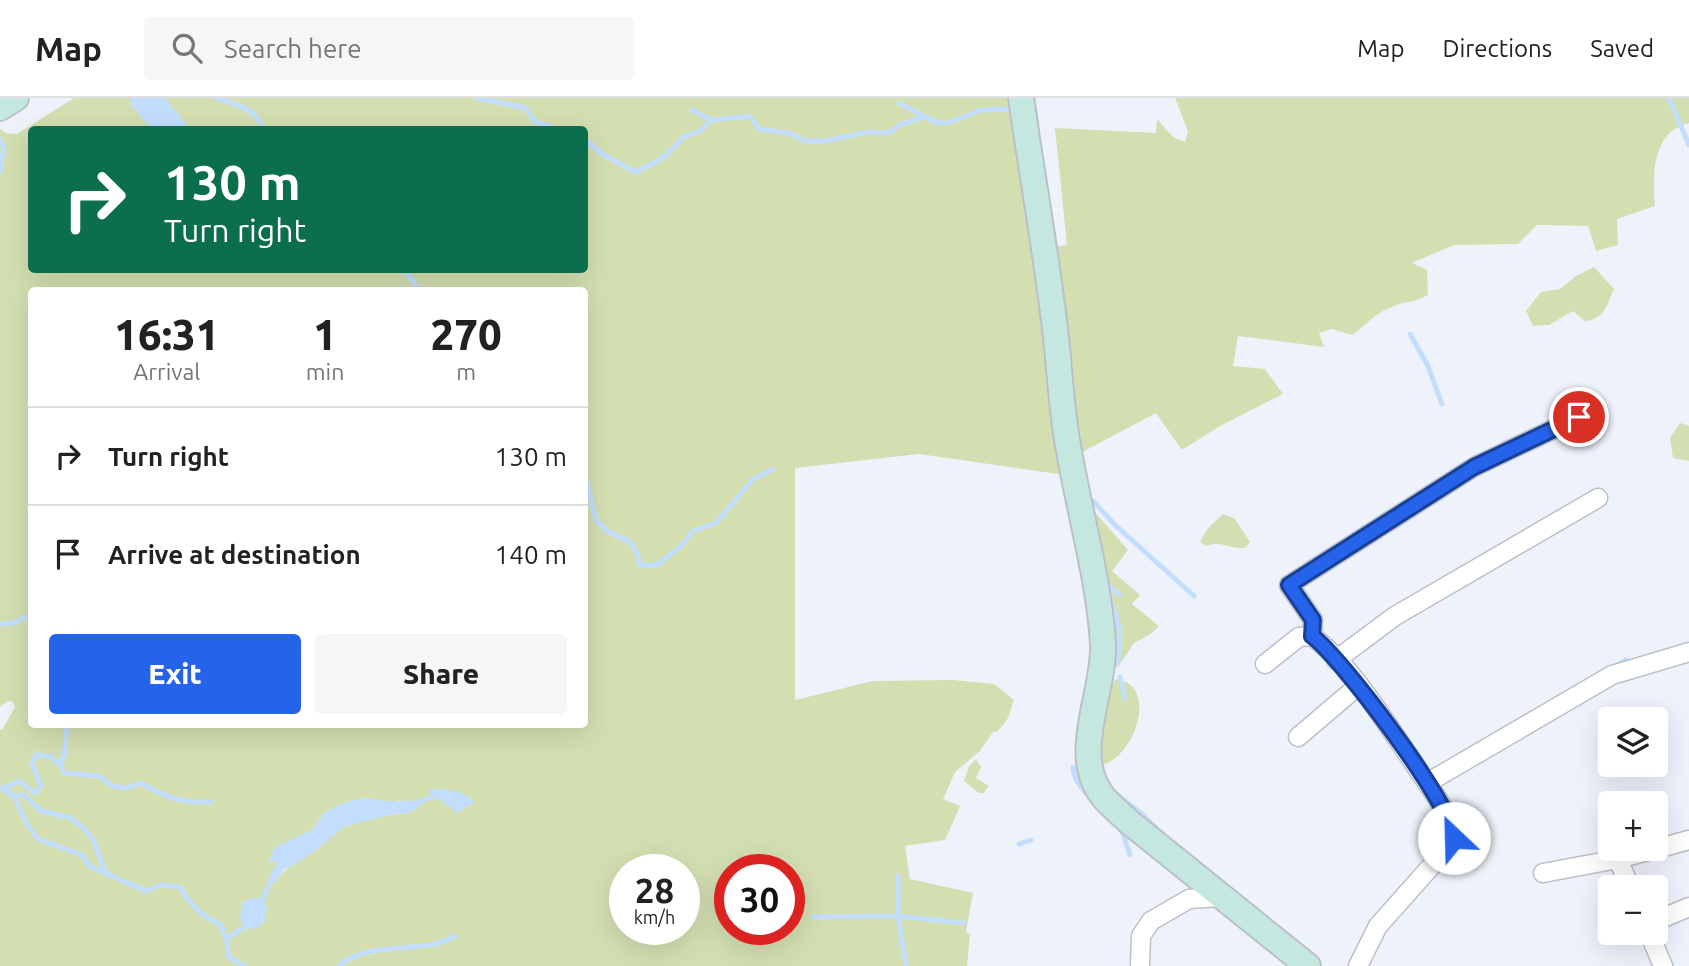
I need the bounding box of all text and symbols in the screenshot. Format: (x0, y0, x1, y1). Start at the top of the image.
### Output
search box (144, 17, 634, 80)
icon: search (168, 29, 206, 67)
text: Map (35, 30, 102, 67)
text: Search here (224, 34, 362, 63)
text: Map (1357, 35, 1404, 62)
text: Directions (1442, 35, 1552, 62)
text: Saved (1590, 35, 1654, 62)
icon: right (49, 154, 140, 245)
text: 130 m (164, 154, 301, 209)
text: Turn right (164, 212, 306, 248)
text: 16:31 (114, 311, 219, 358)
text: 1 (313, 311, 337, 358)
text: 270 (431, 311, 502, 358)
text: Arrival (133, 359, 200, 384)
text: min (306, 359, 344, 384)
text: m (456, 359, 476, 384)
pin (1549, 387, 1609, 447)
icon: arrive (1560, 398, 1598, 436)
icon: right (49, 437, 87, 475)
text: Turn right (108, 442, 229, 471)
text: 130 m (495, 442, 567, 471)
icon: arrive (49, 535, 87, 573)
text: Arrive at destination (108, 540, 361, 569)
text: 140 m (495, 540, 567, 569)
button: Exit (49, 634, 301, 714)
button: Share (315, 634, 567, 714)
map controls (1598, 707, 1668, 945)
button: layers (1598, 707, 1668, 777)
button: + (1598, 791, 1668, 861)
position arrow (1417, 801, 1491, 875)
speed limit sign: 30 (714, 854, 805, 945)
text: 28 (635, 870, 674, 910)
button: − (1598, 875, 1668, 945)
text: km/h (634, 907, 675, 927)

